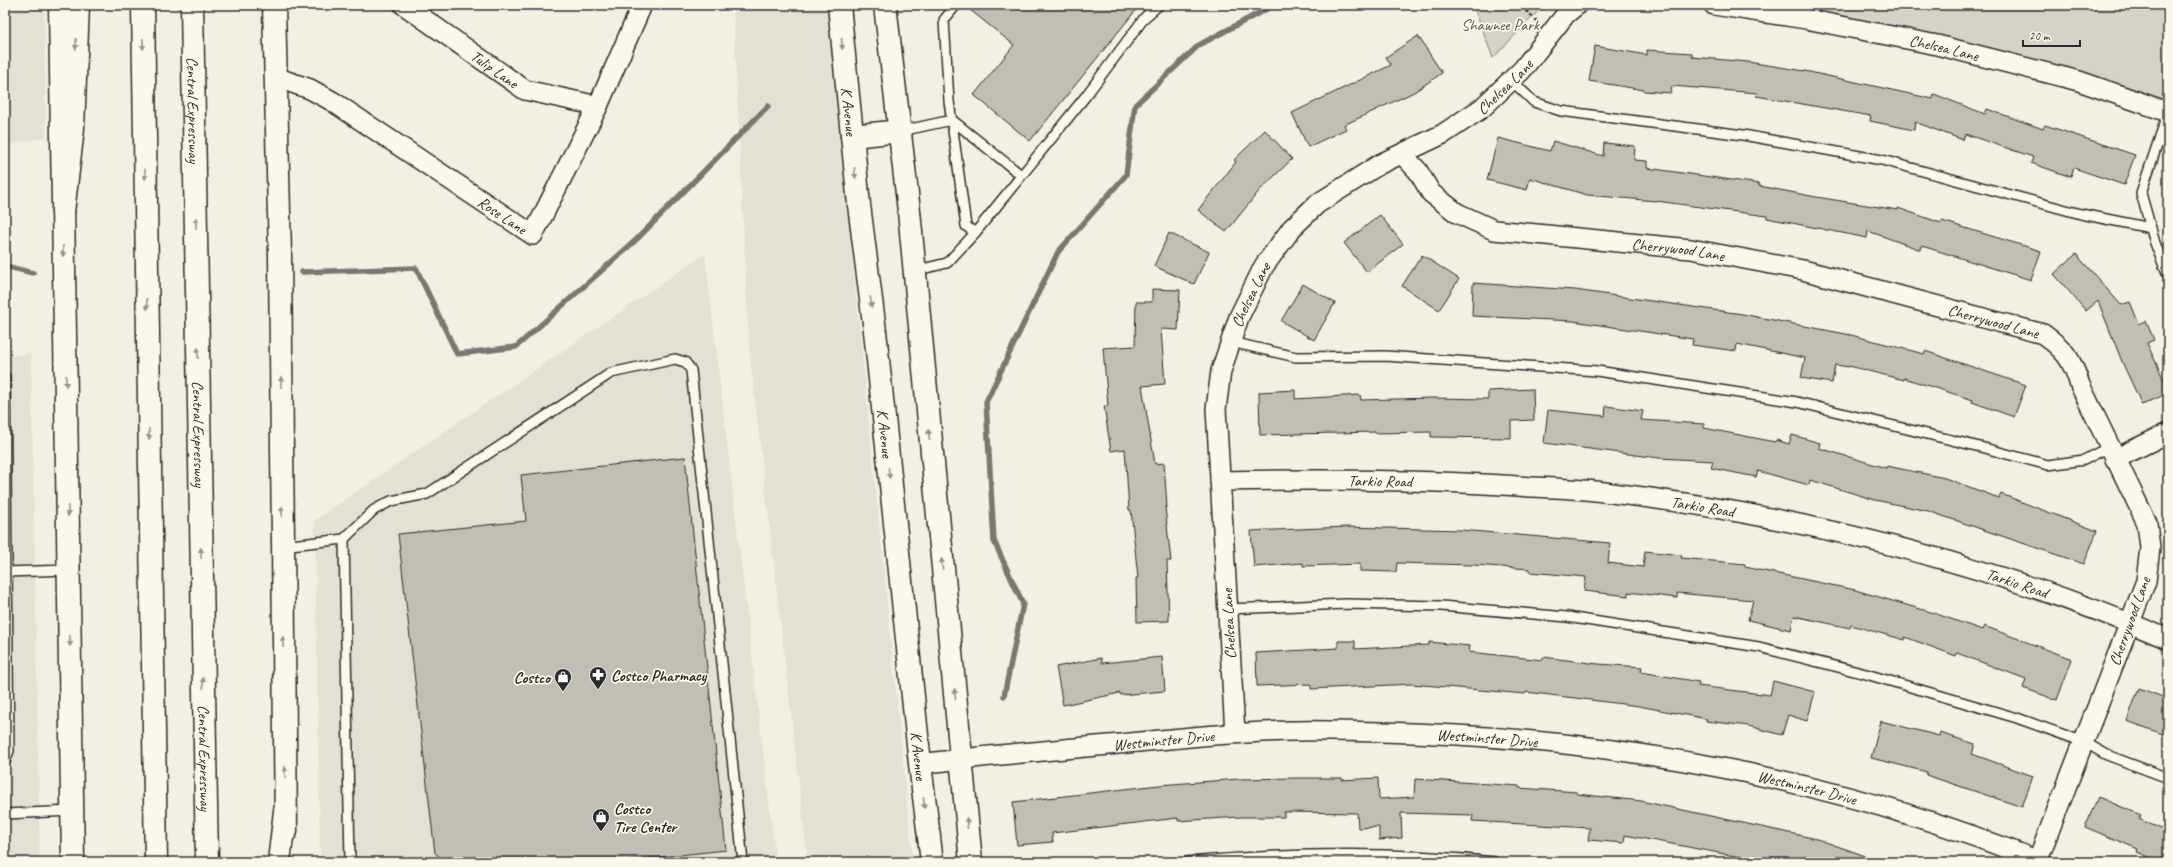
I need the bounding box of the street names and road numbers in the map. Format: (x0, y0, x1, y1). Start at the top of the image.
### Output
street label: Chelsea Lane (1908, 31, 1982, 67)
street label: Tulip Lane (467, 46, 523, 94)
street label: Chelsea Lane (1474, 54, 1539, 119)
street label: Central Expressway (182, 57, 204, 165)
street label: K Avenue (836, 86, 861, 139)
street label: Rose Lane (474, 192, 532, 240)
street label: Cherrywood Lane (1631, 234, 1728, 266)
street label: Chelsea Lane (1227, 256, 1276, 330)
street label: Cherrywood Lane (1946, 300, 2043, 344)
street label: Central Expressway (188, 381, 209, 489)
street label: K Avenue (872, 408, 897, 461)
street label: Tarkio Road (1348, 471, 1415, 492)
street label: Tarkio Road (1669, 492, 1738, 523)
street label: Tarkio Road (1984, 564, 2053, 604)
street label: Cherrywood Lane (2105, 572, 2156, 669)
street label: Chelsea Lane (1217, 587, 1241, 660)
street label: Central Expressway (193, 705, 215, 813)
street label: Westminster Drive (1436, 725, 1540, 752)
street label: Westminster Drive (1113, 726, 1217, 755)
street label: K Avenue (906, 731, 931, 783)
street label: Westminster Drive (1756, 766, 1860, 810)

